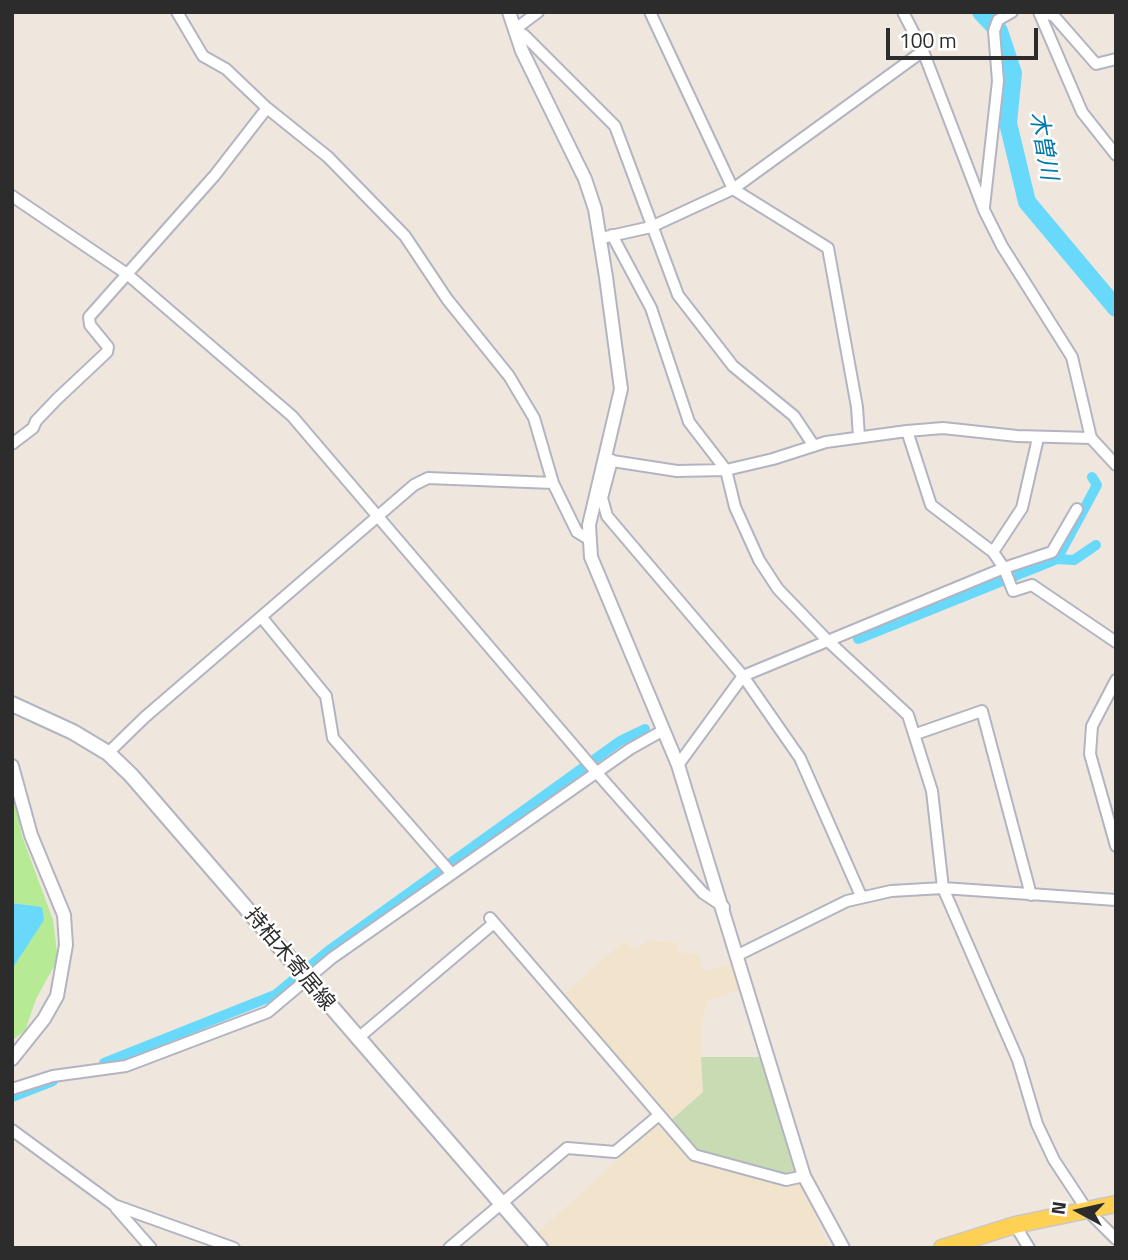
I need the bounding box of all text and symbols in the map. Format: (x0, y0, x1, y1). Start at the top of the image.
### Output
scale bar (890, 14, 1042, 58)
text: 100 m (899, 24, 956, 56)
water label: 木曽川 (1022, 110, 1062, 182)
street label: 持柏木寄居線 (239, 904, 339, 1016)
north arrow (1044, 1176, 1114, 1246)
text: N (1042, 1199, 1073, 1217)

